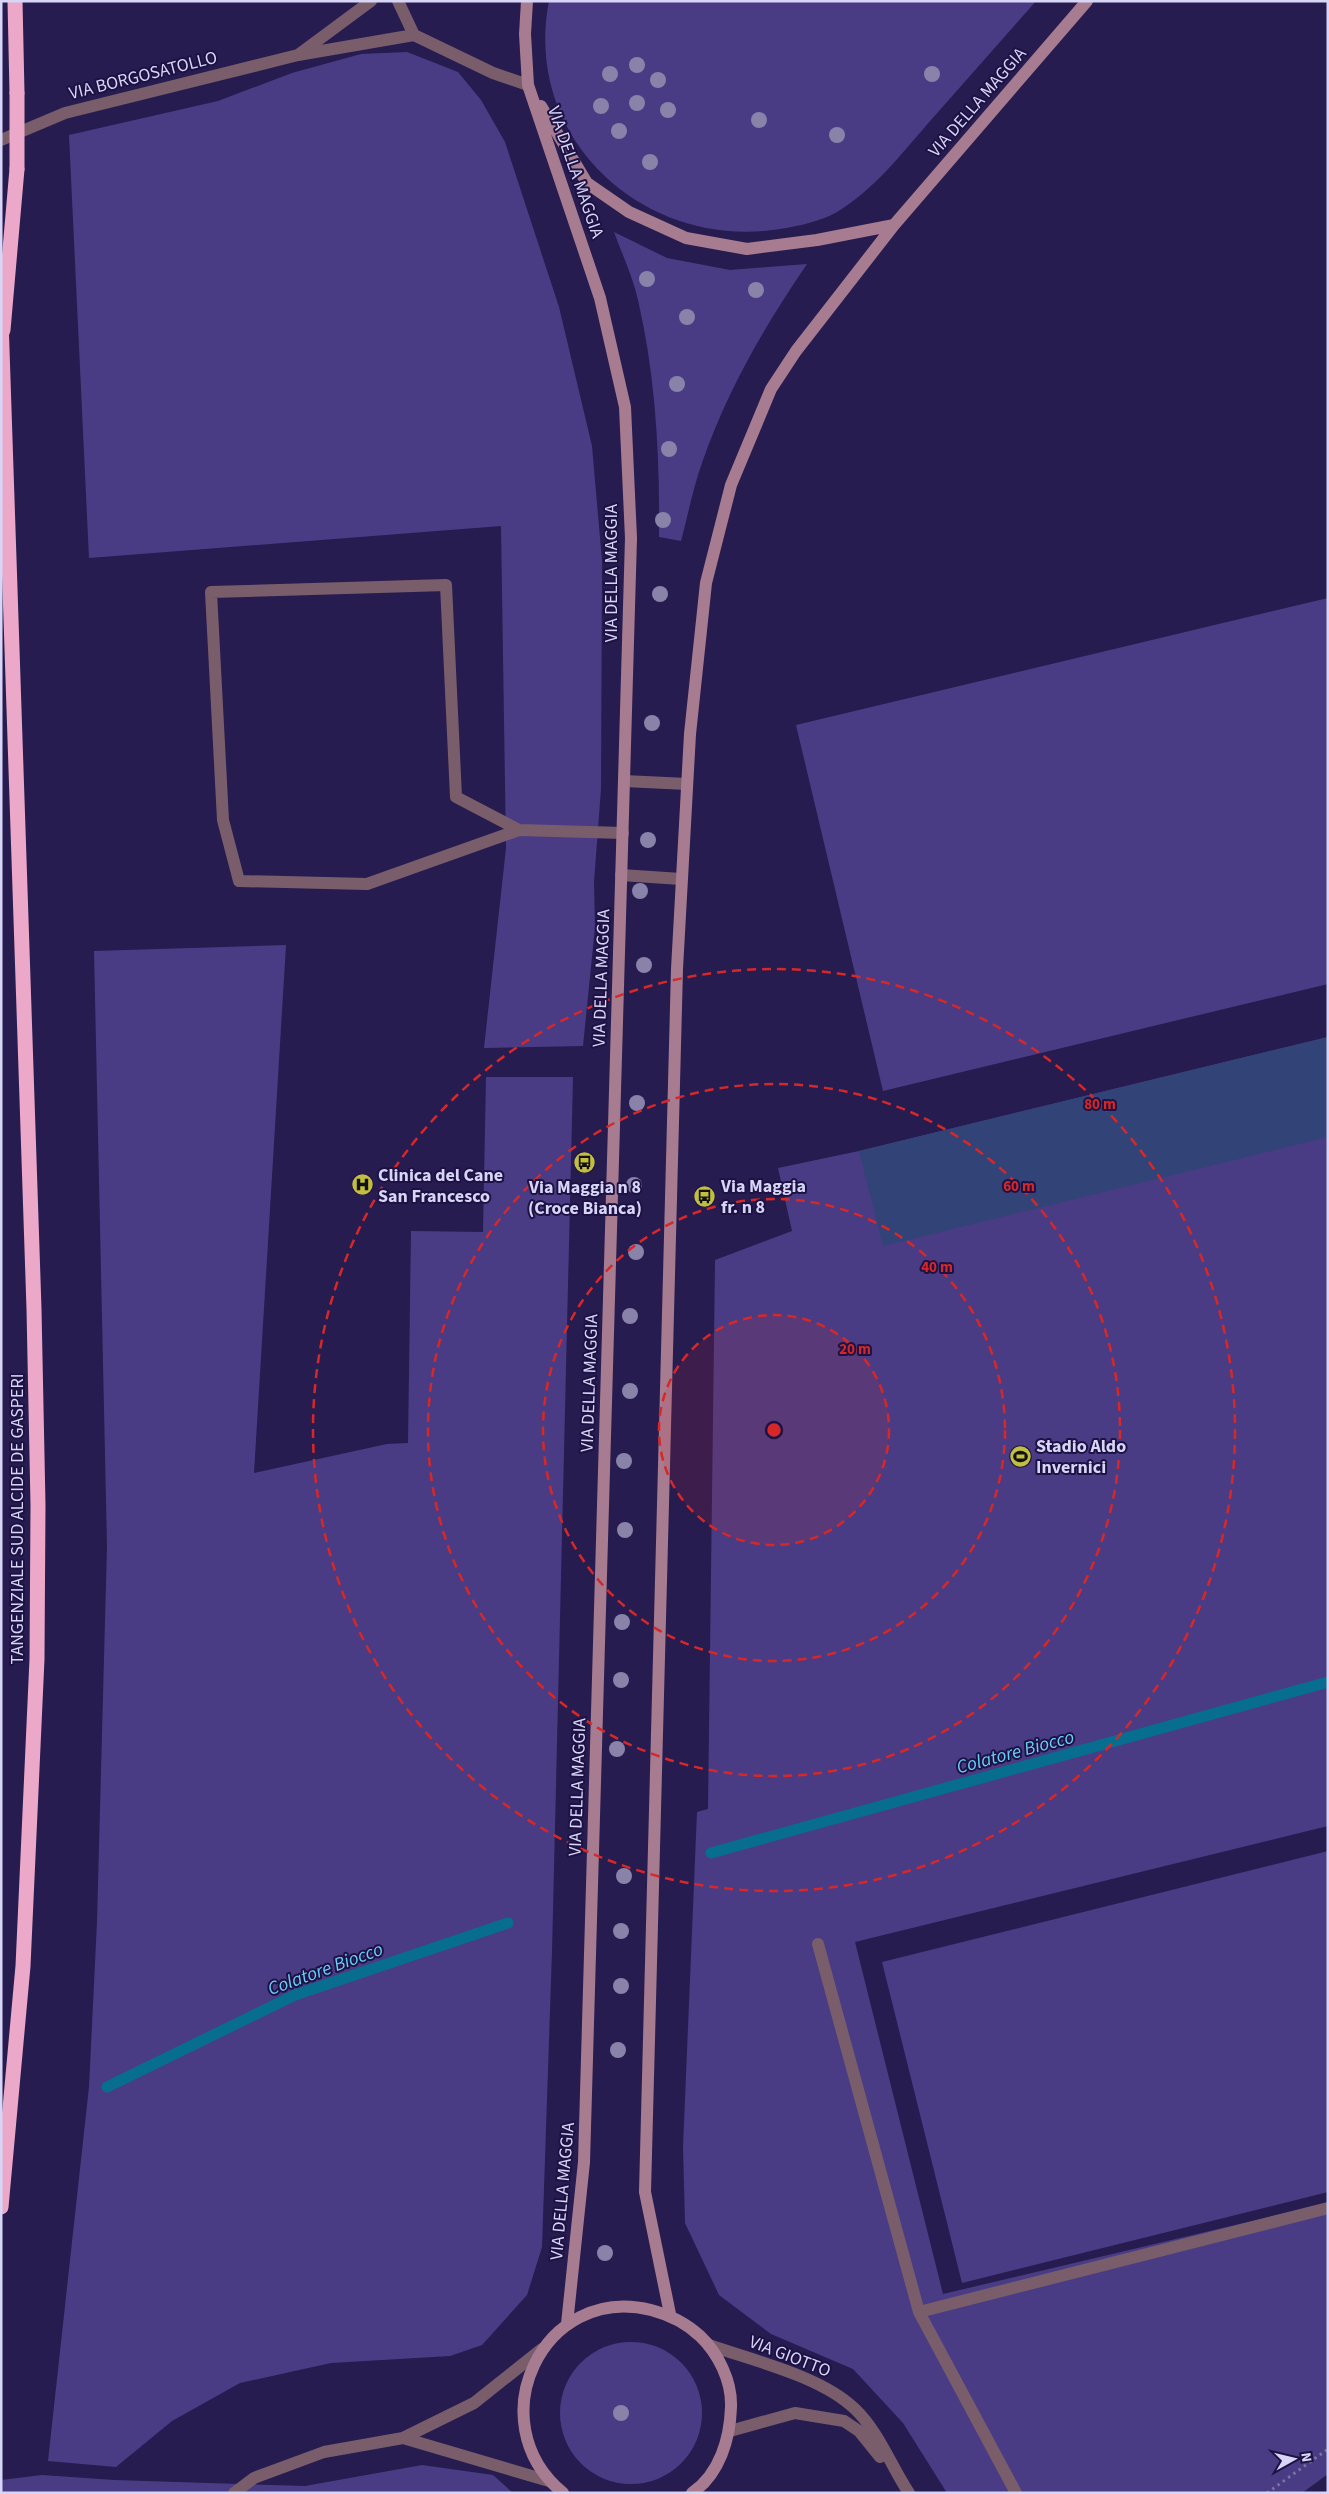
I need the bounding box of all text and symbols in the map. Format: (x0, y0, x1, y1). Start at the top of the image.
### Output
street label: VIA DELLA MAGGIA (923, 42, 1032, 163)
street label: VIA BORGOSATOLLO (66, 45, 220, 106)
street label: VIA DELLA MAGGIA (541, 103, 610, 242)
street label: VIA DELLA MAGGIA (599, 504, 624, 642)
street label: VIA DELLA MAGGIA (587, 908, 616, 1048)
text: 80 m (1084, 1094, 1116, 1115)
bus stop icon: Via Maggia n 8 (Croce Bianca) (573, 1150, 597, 1174)
place label: Clinica del Cane San Francesco (378, 1163, 503, 1209)
hospital icon: Clinica del Cane San Francesco (350, 1173, 374, 1197)
place label: Via Maggia fr. n 8 (720, 1174, 806, 1220)
place label: Via Maggia n 8 (Croce Bianca) (528, 1175, 642, 1221)
text: 60 m (1003, 1176, 1035, 1197)
bus stop icon: Via Maggia fr. n 8 (693, 1184, 717, 1208)
text: 40 m (921, 1257, 953, 1278)
street label: VIA DELLA MAGGIA (575, 1313, 604, 1453)
text: 20 m (839, 1339, 871, 1360)
street label: TANGENZIALE SUD ALCIDE DE GASPERI (5, 1374, 30, 1664)
centre of rings (765, 1421, 783, 1439)
place label: Stadio Aldo Invernici (1036, 1434, 1126, 1480)
sports icon: Stadio Aldo Invernici (1008, 1444, 1032, 1468)
street label: VIA DELLA MAGGIA (563, 1717, 592, 1857)
water label: Colatore Biocco (953, 1724, 1078, 1781)
water label: Colatore Biocco (264, 1936, 387, 2003)
street label: VIA DELLA MAGGIA (544, 2121, 581, 2261)
street label: VIA GIOTTO (745, 2329, 834, 2383)
north arrow (1269, 2434, 1319, 2484)
text: N (1295, 2451, 1316, 2463)

